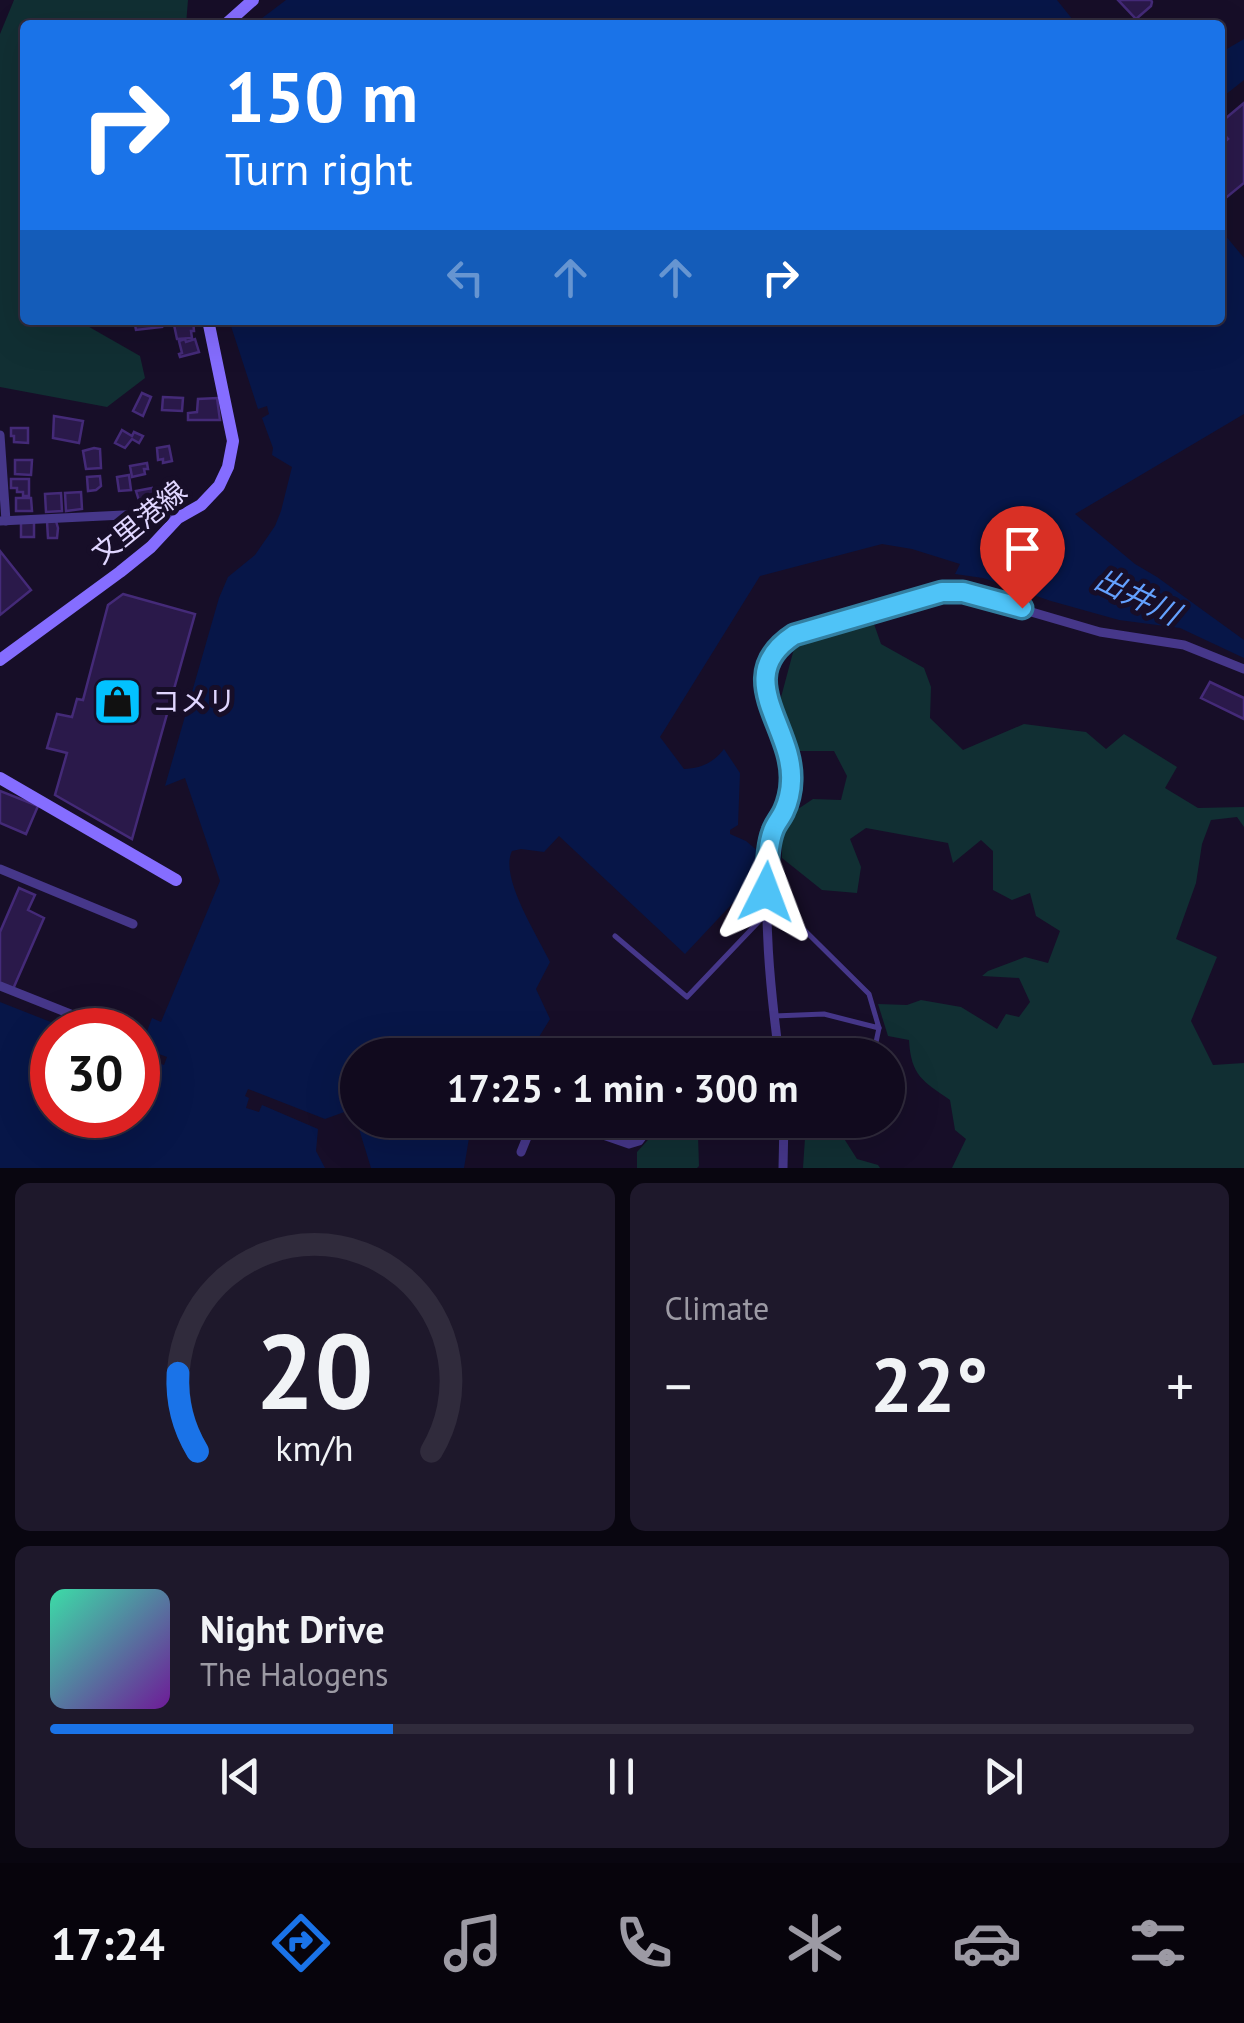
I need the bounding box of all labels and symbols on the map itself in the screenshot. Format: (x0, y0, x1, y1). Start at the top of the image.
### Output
street label: 文里港線 (84, 472, 194, 571)
pin (980, 506, 1065, 609)
water label: 出井川 (1089, 558, 1189, 634)
shop icon: コメリ (91, 675, 143, 727)
place label: コメリ (152, 682, 236, 719)
position arrow (714, 840, 818, 944)
speed limit sign: 30 (30, 1008, 160, 1138)

